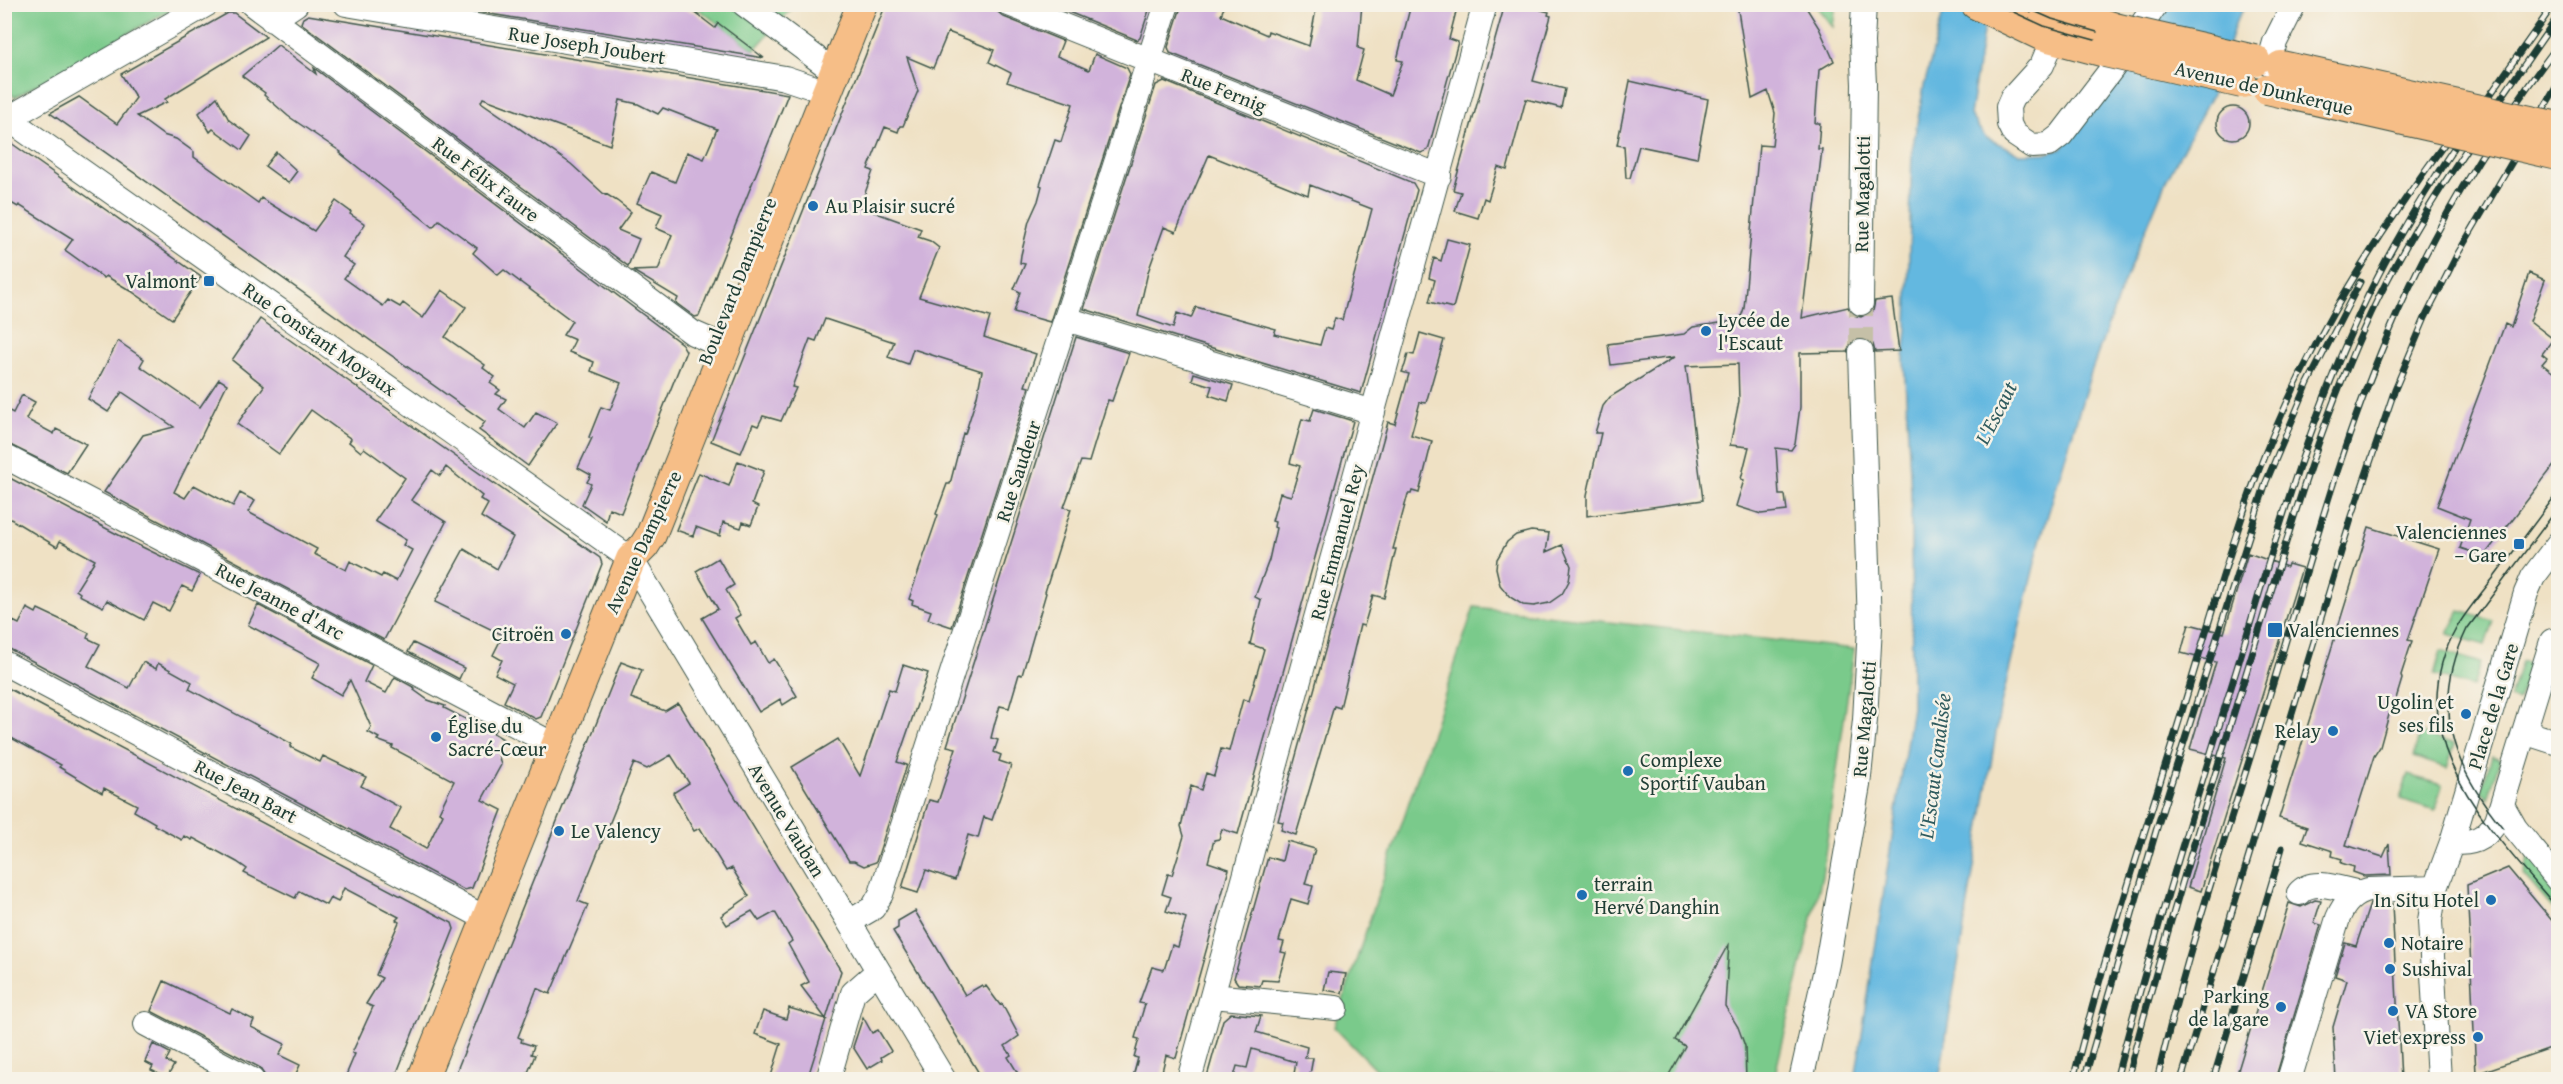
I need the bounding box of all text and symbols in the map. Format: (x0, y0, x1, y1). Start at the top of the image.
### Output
street label: Rue Joseph Joubert (506, 18, 668, 71)
street label: Avenue de Dunkerque (2172, 53, 2356, 122)
street label: Rue Fernig (1177, 59, 1271, 120)
street label: Rue Félix Faure (427, 129, 546, 229)
street label: Rue Magalotti (1846, 135, 1877, 253)
place label: Au Plaisir sucré (825, 191, 955, 220)
street label: Boulevard Dampierre (690, 192, 783, 369)
marker: Au Plaisir sucré (806, 199, 820, 213)
place label: Valmont (125, 266, 197, 295)
marker: Valmont (202, 274, 216, 288)
street label: Rue Constant Moyaux (237, 274, 404, 403)
place label: Lycée de l'Escaut (1718, 305, 1790, 357)
marker: Lycée de l'Escaut (1699, 324, 1713, 338)
water label: L'Escaut (1966, 376, 2025, 451)
street label: Rue Saudeur (987, 416, 1048, 525)
street label: Rue Emmanuel Rey (1302, 460, 1371, 623)
street label: Avenue Dampierre (597, 465, 688, 618)
place label: Valenciennes – Gare (2396, 517, 2507, 569)
marker: Valenciennes – Gare (2512, 537, 2526, 551)
street label: Rue Jeanne d'Arc (211, 554, 350, 647)
place label: Valenciennes (2288, 615, 2399, 644)
place label: Citroën (492, 619, 554, 648)
marker: Valenciennes (2266, 621, 2284, 639)
marker: Citroën (559, 627, 573, 641)
street label: Place de la Gare (2460, 639, 2526, 773)
street label: Rue Magalotti (1844, 659, 1883, 778)
place label: Ugolin et ses fils (2377, 687, 2454, 739)
water label: L'Escaut Canalisée (1910, 691, 1959, 842)
marker: Ugolin et ses fils (2459, 707, 2473, 721)
place label: Église du Sacré-Cœur (448, 711, 546, 763)
place label: Relay (2275, 716, 2321, 745)
marker: Relay (2326, 724, 2340, 738)
marker: Église du Sacré-Cœur (429, 730, 443, 744)
place label: Complexe Sportif Vauban (1640, 745, 1766, 797)
street label: Rue Jean Bart (190, 751, 303, 830)
street label: Avenue Vauban (742, 757, 833, 883)
marker: Complexe Sportif Vauban (1621, 764, 1635, 778)
place label: Le Valency (571, 816, 661, 845)
marker: Le Valency (552, 824, 566, 838)
place label: terrain Hervé Danghin (1594, 869, 1720, 921)
place label: In Situ Hotel (2374, 885, 2479, 914)
marker: terrain Hervé Danghin (1575, 888, 1589, 902)
marker: In Situ Hotel (2484, 893, 2498, 907)
place label: Notaire (2401, 928, 2464, 957)
marker: Notaire (2382, 936, 2396, 950)
place label: Sushival (2402, 954, 2472, 983)
marker: Sushival (2383, 962, 2397, 976)
place label: Parking de la gare (2188, 981, 2269, 1033)
place label: VA Store (2405, 996, 2477, 1025)
marker: Parking de la gare (2274, 1000, 2288, 1014)
marker: VA Store (2386, 1004, 2400, 1018)
place label: Viet express (2363, 1022, 2466, 1051)
marker: Viet express (2471, 1030, 2485, 1044)

